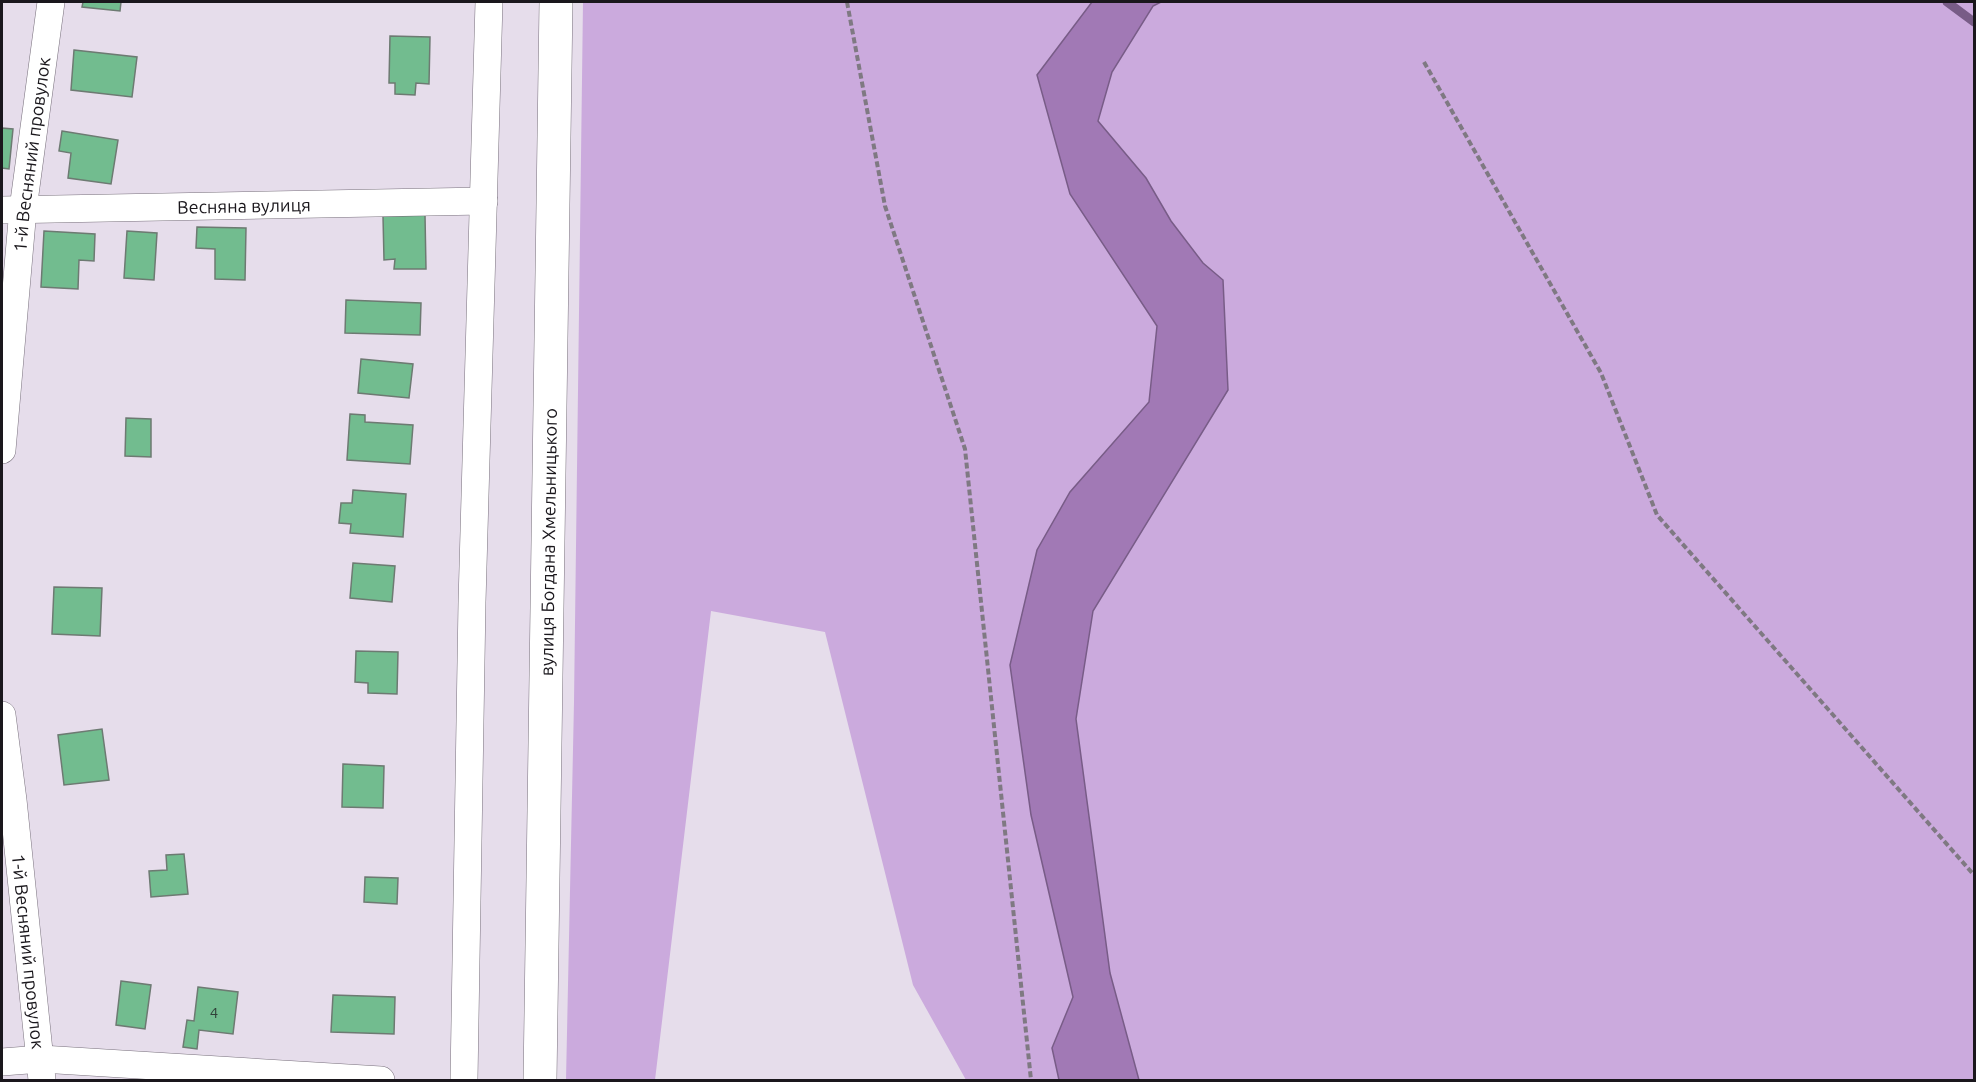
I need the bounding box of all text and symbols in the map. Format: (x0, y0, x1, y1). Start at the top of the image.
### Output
street label: 1-й Весняний провулок (9, 56, 53, 253)
street label: Весняна вулиця (177, 194, 311, 217)
street label: вулиця Богдана Хмельницького (536, 408, 560, 676)
street label: 1-й Весняний провулок (9, 853, 49, 1050)
house number: 4 (210, 1004, 218, 1021)

